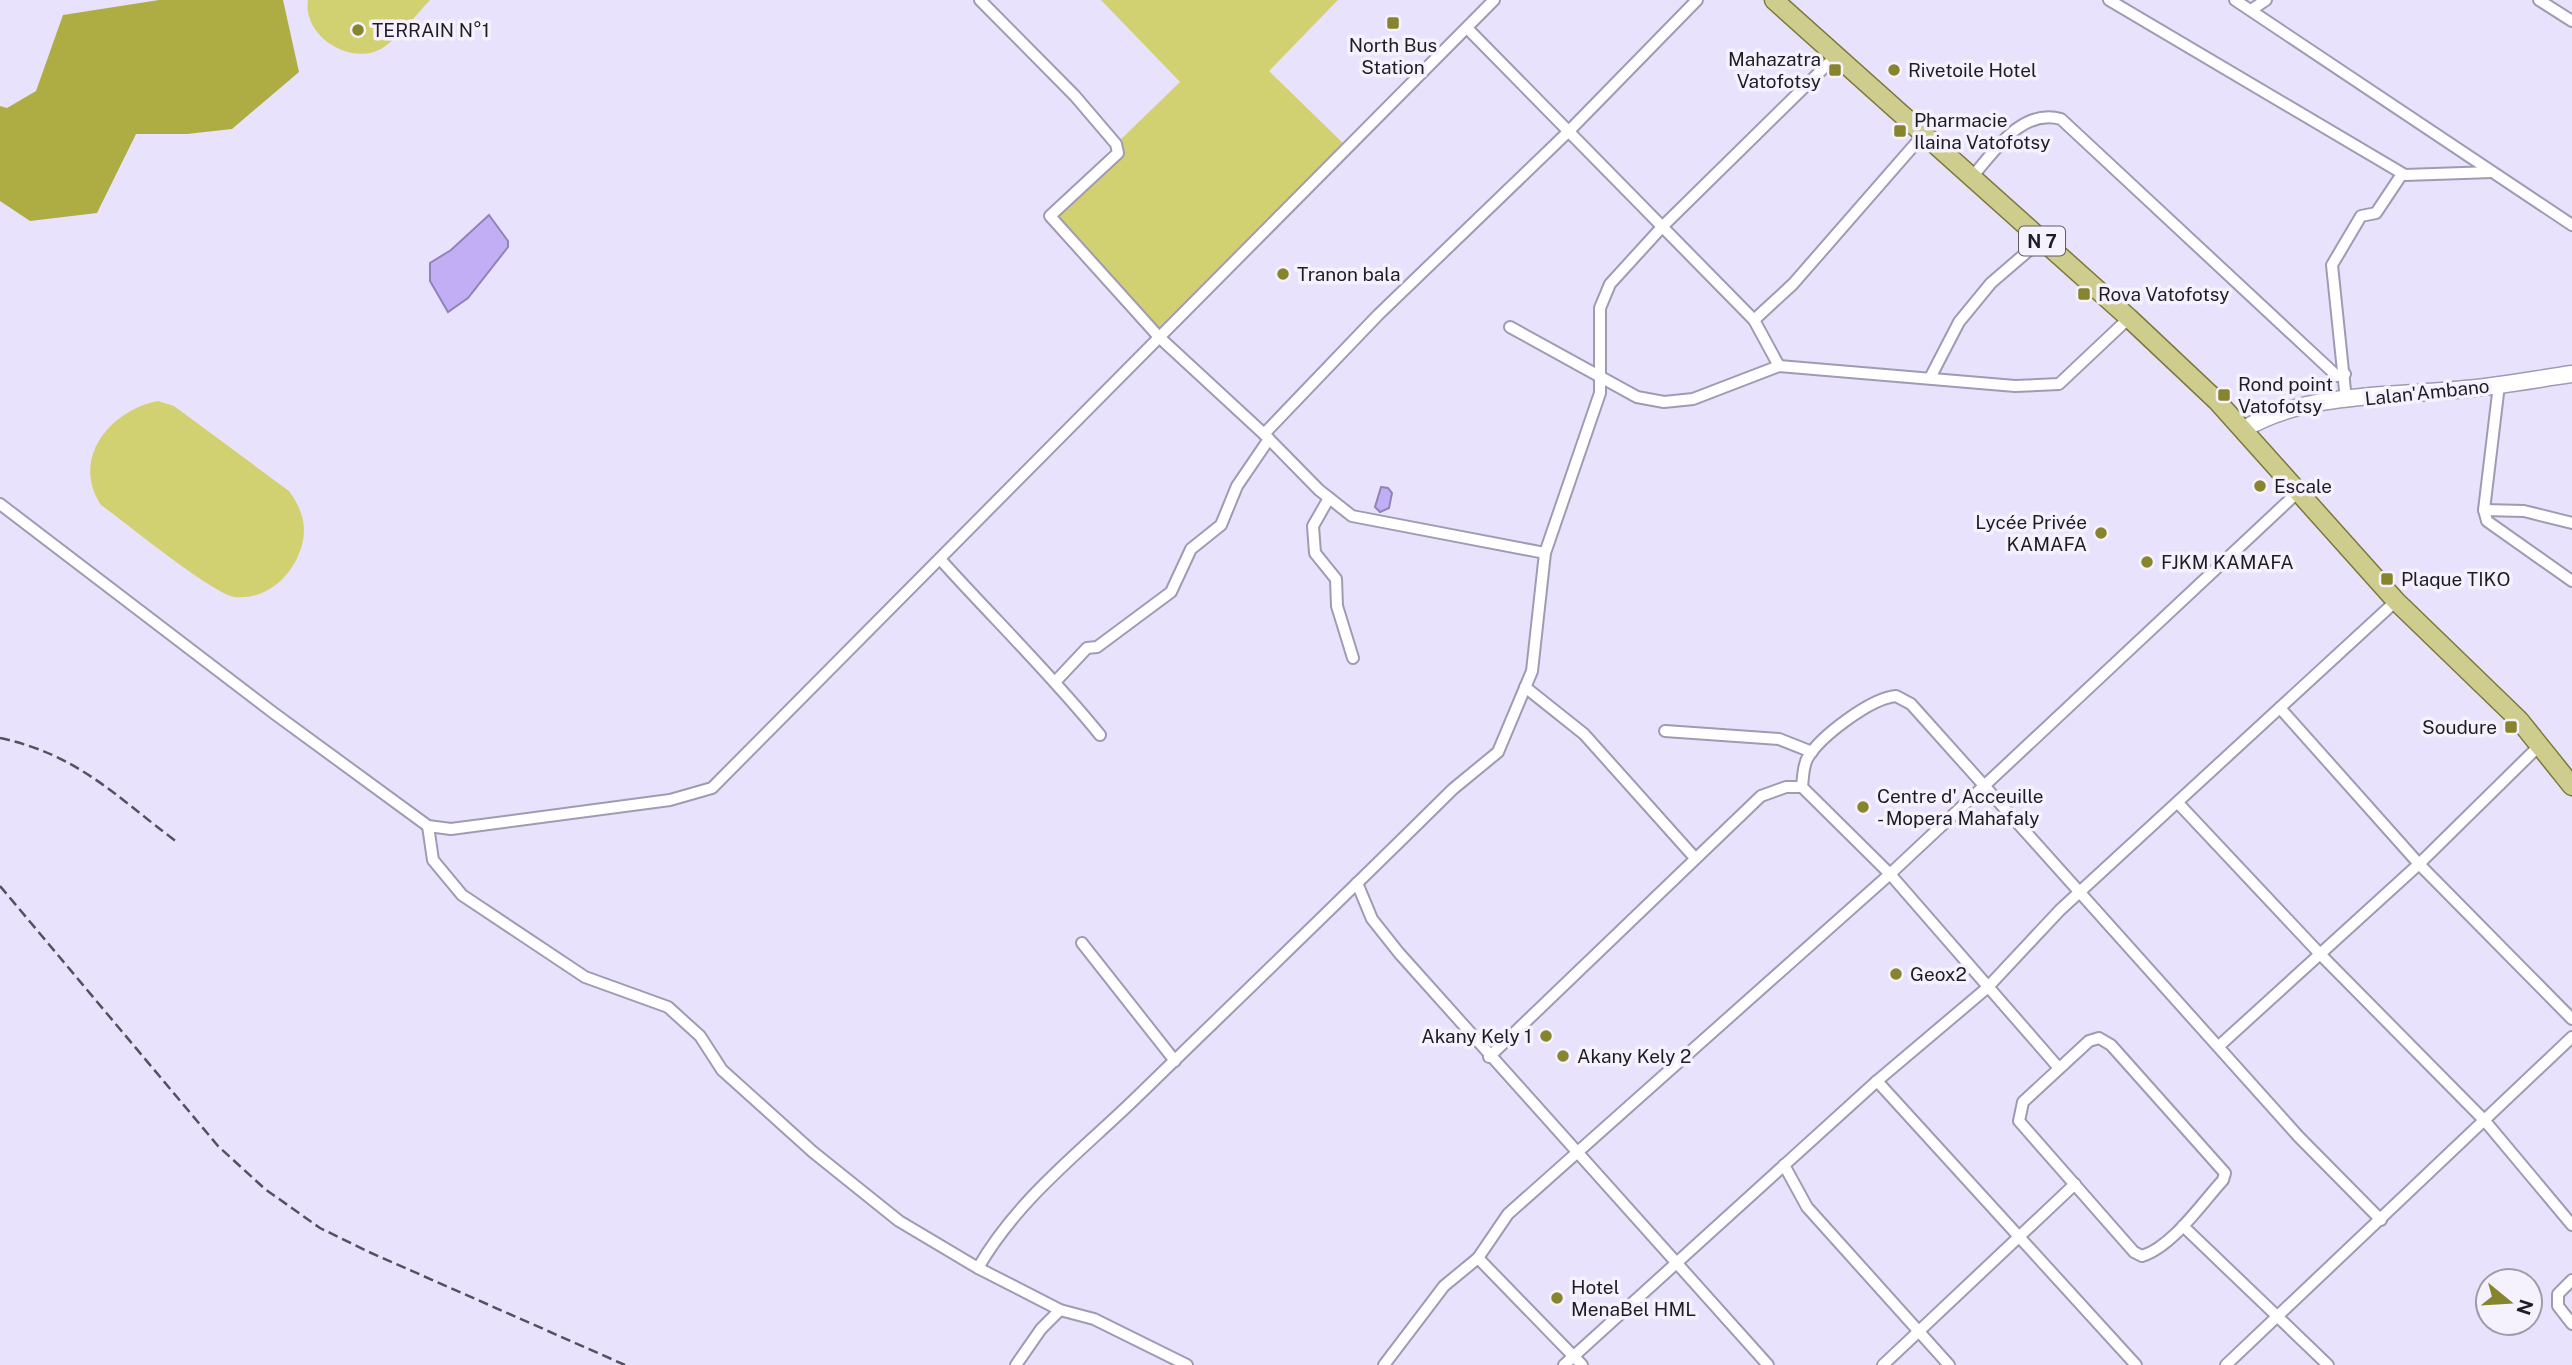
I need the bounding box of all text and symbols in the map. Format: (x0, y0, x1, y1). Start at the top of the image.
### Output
marker: North Bus Station (1385, 15, 1401, 31)
place label: TERRAIN N°1 (372, 19, 490, 41)
marker: TERRAIN N°1 (350, 22, 366, 38)
place label: North Bus Station (1349, 34, 1437, 78)
place label: Mahazatra Vatofotsy (1728, 48, 1821, 92)
place label: Rivetoile Hotel (1908, 59, 2037, 81)
marker: Mahazatra Vatofotsy (1827, 62, 1843, 78)
marker: Rivetoile Hotel (1886, 62, 1902, 78)
place label: Pharmacie Ilaina Vatofotsy (1914, 109, 2050, 153)
marker: Pharmacie Ilaina Vatofotsy (1892, 123, 1908, 139)
road number: N 7 (2019, 227, 2065, 256)
place label: Tranon bala (1297, 263, 1400, 285)
marker: Tranon bala (1275, 266, 1291, 282)
place label: Rova Vatofotsy (2098, 283, 2230, 305)
marker: Rova Vatofotsy (2076, 286, 2092, 302)
place label: Rond point Vatofotsy (2238, 373, 2333, 417)
street label: Lalan'Ambano (2364, 375, 2490, 409)
marker: Rond point Vatofotsy (2216, 387, 2232, 403)
place label: Escale (2274, 475, 2332, 497)
marker: Escale (2252, 478, 2268, 494)
place label: Lycée Privée KAMAFA (1975, 511, 2087, 555)
marker: Lycée Privée KAMAFA (2093, 525, 2109, 541)
place label: FJKM KAMAFA (2161, 551, 2294, 573)
marker: FJKM KAMAFA (2139, 554, 2155, 570)
place label: Plaque TIKO (2401, 568, 2510, 590)
marker: Plaque TIKO (2379, 571, 2395, 587)
place label: Soudure (2422, 716, 2497, 738)
marker: Soudure (2503, 719, 2519, 735)
place label: Centre d' Acceuille - Mopera Mahafaly (1877, 785, 2044, 829)
marker: Centre d' Acceuille - Mopera Mahafaly (1855, 799, 1871, 815)
place label: Geox2 (1910, 963, 1967, 985)
marker: Geox2 (1888, 966, 1904, 982)
place label: Akany Kely 1 (1421, 1025, 1532, 1047)
marker: Akany Kely 1 (1538, 1028, 1554, 1044)
place label: Akany Kely 2 (1577, 1045, 1691, 1067)
marker: Akany Kely 2 (1555, 1048, 1571, 1064)
north arrow (2474, 1267, 2544, 1337)
place label: Hotel MenaBel HML (1571, 1276, 1696, 1320)
marker: Hotel MenaBel HML (1549, 1290, 1565, 1306)
text: N (2512, 1297, 2538, 1318)

